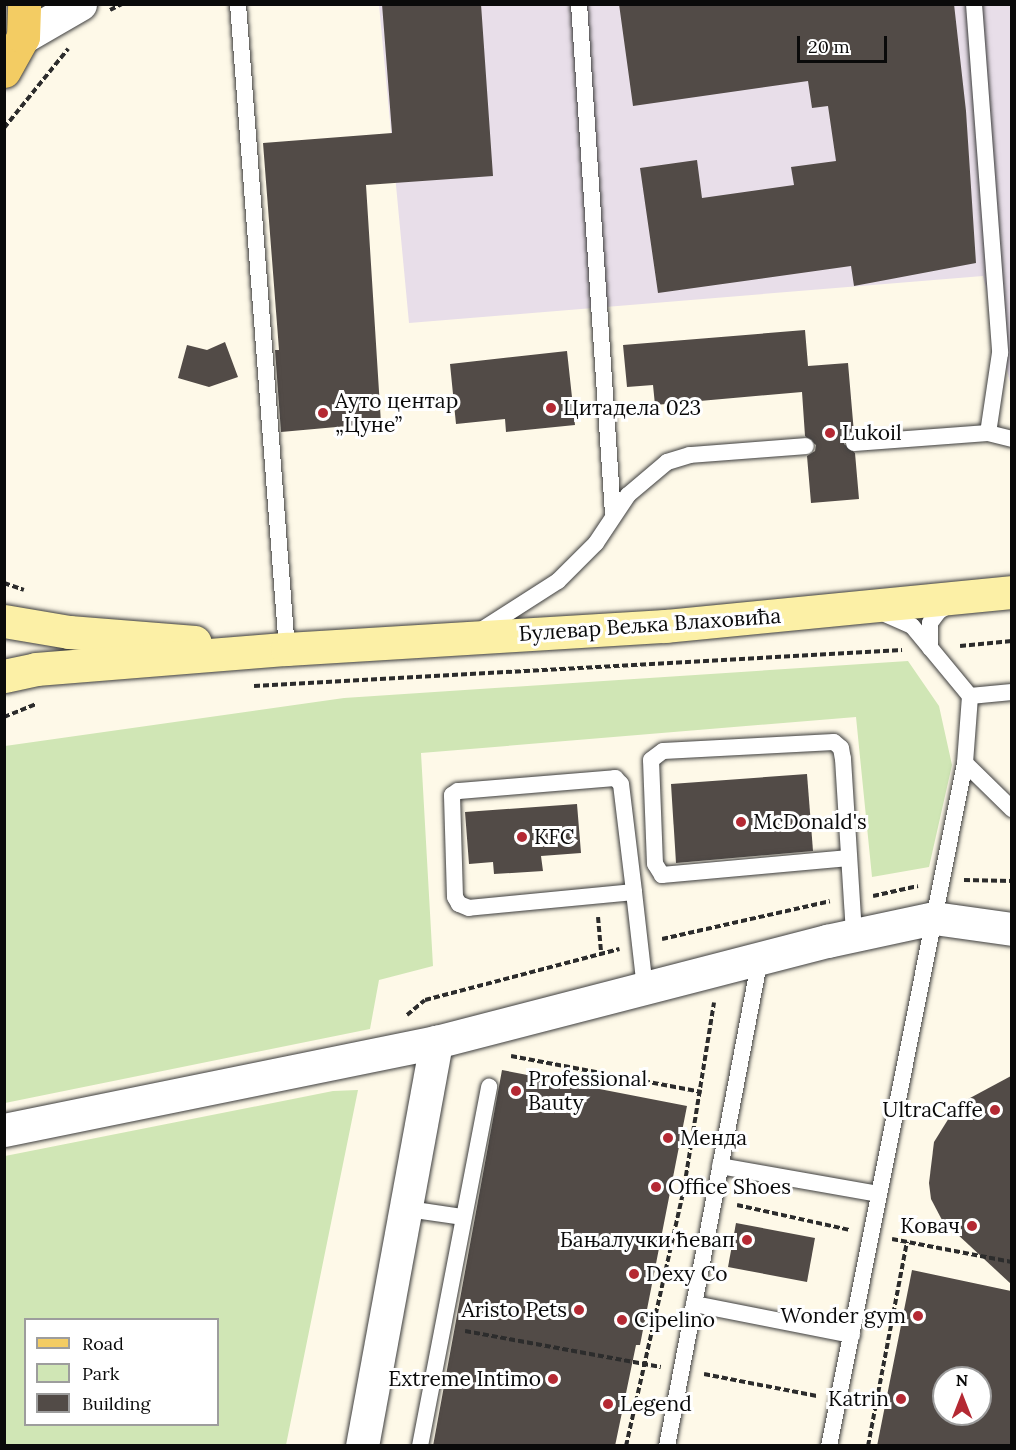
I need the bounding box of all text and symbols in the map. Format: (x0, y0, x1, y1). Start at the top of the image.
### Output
scale bar (800, 24, 890, 62)
text: 20 m (808, 35, 850, 58)
place label: Ауто центар „Цуне” (335, 388, 458, 438)
place label: Цитадела 023 (563, 395, 701, 421)
marker: Цитадела 023 (544, 401, 558, 415)
marker: Ауто центар „Цуне” (316, 406, 330, 420)
place label: Lukoil (842, 420, 902, 446)
marker: Lukoil (823, 426, 837, 440)
street label: Булевар Вељка Влаховића (518, 603, 782, 647)
place label: McDonald's (753, 809, 867, 835)
marker: McDonald's (734, 815, 748, 829)
place label: KFC (534, 824, 574, 850)
marker: KFC (515, 830, 529, 844)
place label: Professional Bauty (528, 1066, 647, 1116)
marker: Professional Bauty (509, 1084, 523, 1098)
place label: UltraCaffe (883, 1097, 983, 1123)
marker: UltraCaffe (988, 1103, 1002, 1117)
place label: Менда (680, 1125, 747, 1151)
marker: Менда (661, 1131, 675, 1145)
place label: Office Shoes (668, 1174, 791, 1200)
marker: Office Shoes (649, 1180, 663, 1194)
place label: Ковач (900, 1213, 960, 1239)
marker: Ковач (965, 1219, 979, 1233)
place label: Бањалучки ћевап (560, 1227, 735, 1253)
marker: Бањалучки ћевап (740, 1233, 754, 1247)
place label: Dexy Co (646, 1261, 728, 1287)
marker: Dexy Co (627, 1267, 641, 1281)
place label: Aristo Pets (462, 1297, 567, 1323)
marker: Aristo Pets (572, 1303, 586, 1317)
place label: Wonder gym (780, 1303, 906, 1329)
place label: Cipelino (634, 1307, 715, 1333)
marker: Wonder gym (911, 1309, 925, 1323)
marker: Cipelino (615, 1313, 629, 1327)
legend (24, 1318, 219, 1426)
text: Road (82, 1332, 124, 1355)
text: Park (82, 1362, 119, 1385)
place label: Extreme Intimo (388, 1366, 541, 1392)
north arrow (932, 1366, 992, 1426)
text: N (956, 1370, 968, 1390)
marker: Extreme Intimo (546, 1372, 560, 1386)
place label: Katrin (828, 1386, 889, 1412)
place label: Legend (620, 1391, 692, 1417)
text: Building (82, 1392, 150, 1415)
marker: Katrin (894, 1392, 908, 1406)
marker: Legend (601, 1397, 615, 1411)

